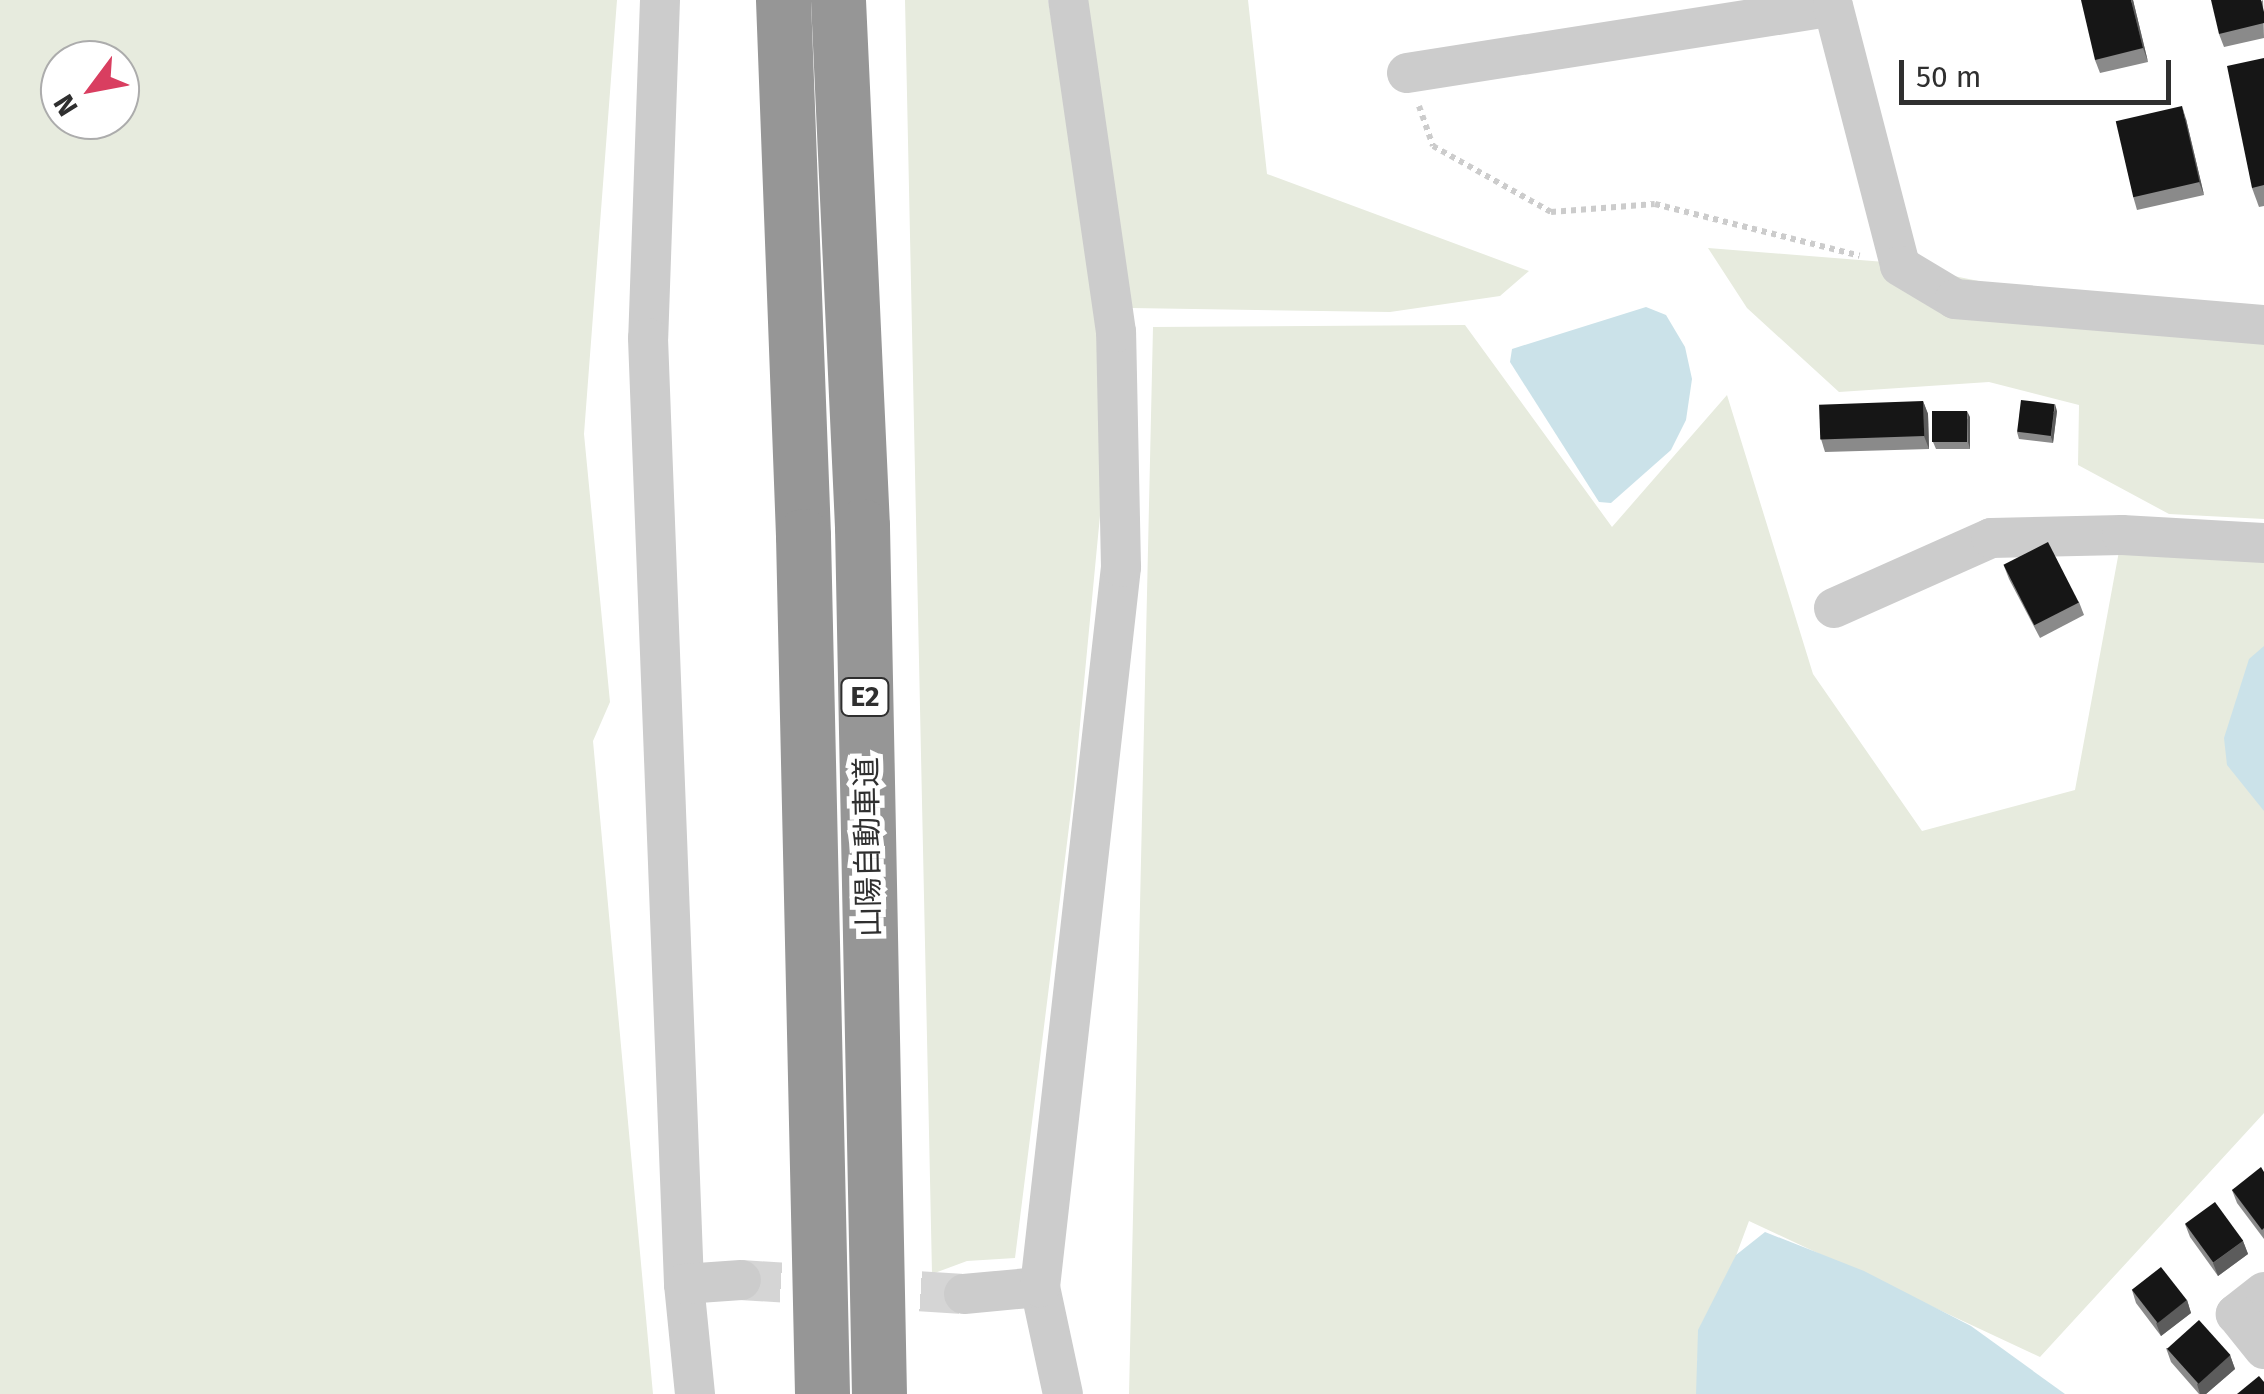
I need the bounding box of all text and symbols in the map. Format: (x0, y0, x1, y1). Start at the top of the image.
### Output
north arrow (40, 40, 140, 140)
scale bar (1904, 40, 2176, 102)
text: 50 m (1916, 59, 1981, 95)
text: N (47, 88, 85, 122)
road number: E2 (840, 674, 890, 720)
street label: 山陽自動車道 (848, 757, 888, 937)

